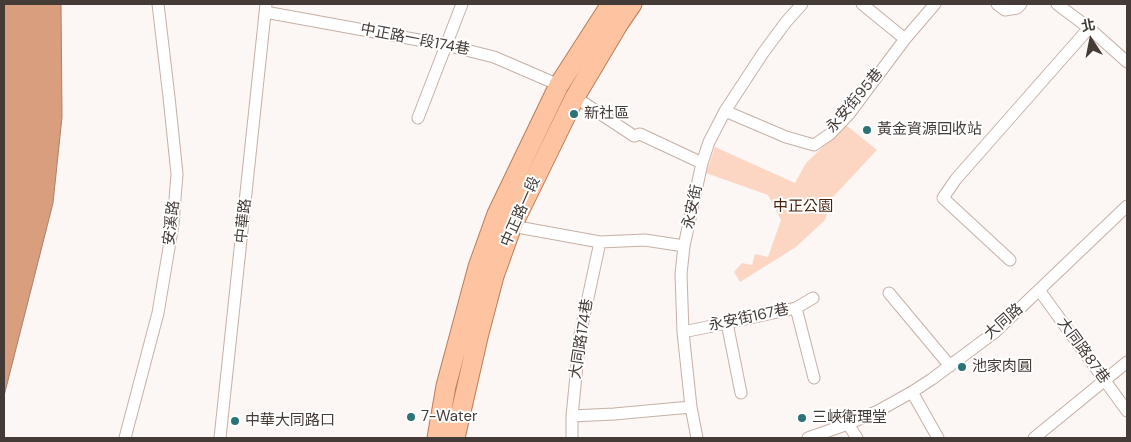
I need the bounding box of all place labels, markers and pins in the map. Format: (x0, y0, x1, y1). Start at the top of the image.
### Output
place label: 新社區 (584, 105, 629, 123)
marker: 新社區 (568, 108, 580, 120)
place label: 黃金資源回收站 (877, 121, 982, 139)
marker: 黃金資源回收站 (861, 124, 873, 136)
place label: 池家肉圓 (972, 358, 1032, 376)
marker: 池家肉圓 (956, 361, 968, 373)
place label: 7-Water (421, 408, 478, 426)
place label: 三峽衛理堂 (812, 409, 887, 427)
marker: 7-Water (405, 411, 417, 423)
place label: 中華大同路口 (245, 412, 335, 430)
marker: 三峽衛理堂 (796, 412, 808, 424)
marker: 中華大同路口 (229, 415, 241, 427)

